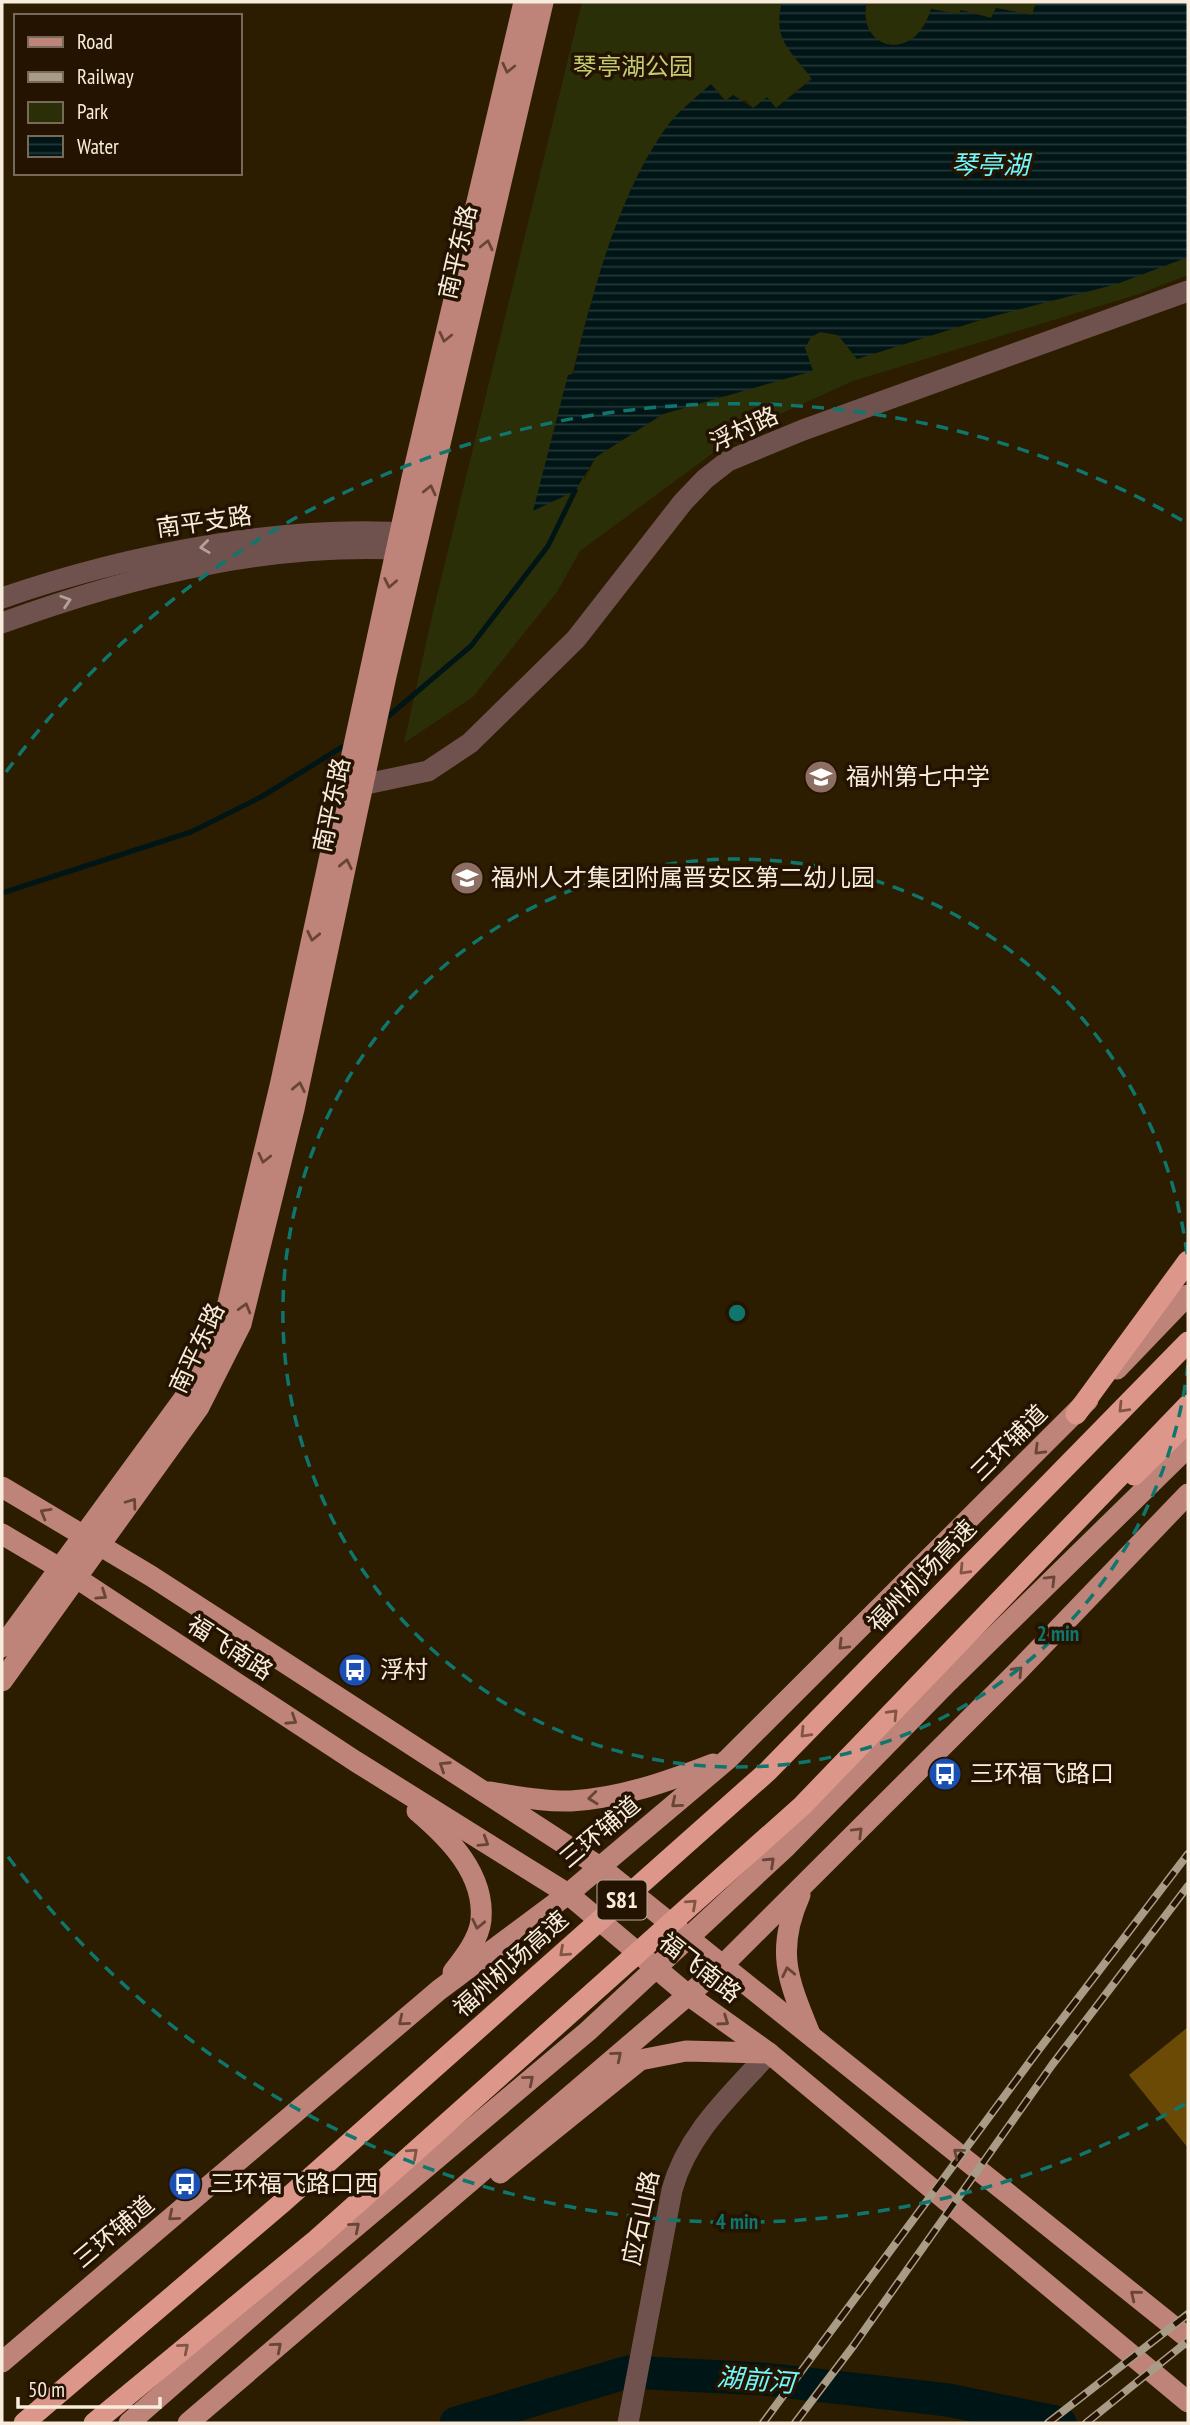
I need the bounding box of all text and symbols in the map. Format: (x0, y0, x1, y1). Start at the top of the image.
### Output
legend (14, 14, 242, 175)
text: Road (77, 28, 113, 55)
park label: 琴亭湖公园 (573, 51, 693, 82)
one-way arrow (502, 62, 516, 74)
text: Railway (77, 63, 134, 90)
text: Park (77, 98, 108, 125)
text: Water (77, 133, 119, 160)
water label: 琴亭湖 (951, 148, 1033, 181)
street label: 南平东路 (432, 202, 483, 302)
one-way arrow (479, 239, 493, 251)
one-way arrow (439, 331, 453, 343)
street label: 浮村路 (705, 399, 783, 458)
one-way arrow (421, 484, 436, 496)
street label: 南平支路 (154, 499, 254, 544)
one-way arrow (199, 540, 211, 555)
one-way arrow (383, 577, 398, 589)
one-way arrow (60, 595, 72, 609)
street label: 南平东路 (306, 755, 357, 855)
school or university icon: 福州第七中学 (802, 758, 840, 796)
place label: 福州第七中学 (846, 761, 990, 792)
one-way arrow (338, 858, 353, 870)
school or university icon: 福州人才集团附属晋安区第二幼儿园 (448, 859, 486, 897)
place label: 福州人才集团附属晋安区第二幼儿园 (491, 862, 875, 893)
one-way arrow (306, 930, 321, 942)
one-way arrow (291, 1081, 306, 1093)
one-way arrow (258, 1152, 272, 1164)
street label: 南平东路 (162, 1298, 231, 1398)
centre of rings (725, 1301, 749, 1325)
one-way arrow (237, 1302, 251, 1314)
street label: 三环辅道 (964, 1398, 1054, 1488)
one-way arrow (1119, 1400, 1132, 1413)
one-way arrow (1034, 1441, 1047, 1454)
one-way arrow (123, 1498, 136, 1511)
one-way arrow (39, 1508, 52, 1521)
street label: 福州机场高速 (860, 1513, 983, 1638)
one-way arrow (960, 1562, 973, 1575)
one-way arrow (1043, 1576, 1055, 1588)
one-way arrow (94, 1586, 107, 1599)
street label: 福飞南路 (182, 1608, 279, 1687)
text: 2 min (1037, 1620, 1079, 1647)
one-way arrow (838, 1636, 851, 1649)
bus stop icon: 浮村 (336, 1651, 374, 1689)
place label: 浮村 (380, 1654, 428, 1685)
one-way arrow (1010, 1666, 1023, 1679)
one-way arrow (884, 1709, 897, 1722)
one-way arrow (284, 1712, 297, 1724)
one-way arrow (800, 1725, 813, 1738)
bus stop icon: 三环福飞路口 (926, 1755, 964, 1793)
place label: 三环福飞路口 (970, 1758, 1114, 1789)
one-way arrow (438, 1761, 451, 1774)
street label: 三环辅道 (553, 1789, 646, 1874)
one-way arrow (587, 1791, 599, 1806)
one-way arrow (671, 1795, 684, 1807)
one-way arrow (849, 1827, 862, 1840)
one-way arrow (476, 1833, 489, 1846)
one-way arrow (762, 1857, 775, 1870)
road number: S81 (598, 1881, 646, 1920)
one-way arrow (684, 1900, 697, 1912)
street label: 福州机场高速 (447, 1904, 575, 2023)
one-way arrow (471, 1917, 486, 1929)
street label: 福飞南路 (653, 1926, 748, 2009)
one-way arrow (559, 1944, 572, 1956)
one-way arrow (781, 1966, 796, 1978)
one-way arrow (398, 2013, 411, 2025)
one-way arrow (717, 2013, 729, 2026)
one-way arrow (609, 2052, 622, 2064)
one-way arrow (521, 2076, 534, 2088)
one-way arrow (405, 2149, 418, 2161)
one-way arrow (953, 2149, 966, 2161)
bus stop icon: 三环福飞路口西 (166, 2165, 204, 2203)
place label: 三环福飞路口西 (210, 2168, 378, 2199)
street label: 应石山路 (615, 2168, 666, 2268)
street label: 三环辅道 (67, 2189, 160, 2274)
one-way arrow (169, 2208, 182, 2220)
text: 4 min (716, 2208, 758, 2235)
one-way arrow (347, 2223, 360, 2235)
one-way arrow (1131, 2291, 1144, 2303)
one-way arrow (268, 2343, 281, 2355)
one-way arrow (176, 2344, 189, 2357)
water label: 湖前河 (716, 2360, 801, 2400)
scale bar (18, 2366, 159, 2410)
text: 50 m (28, 2376, 65, 2403)

